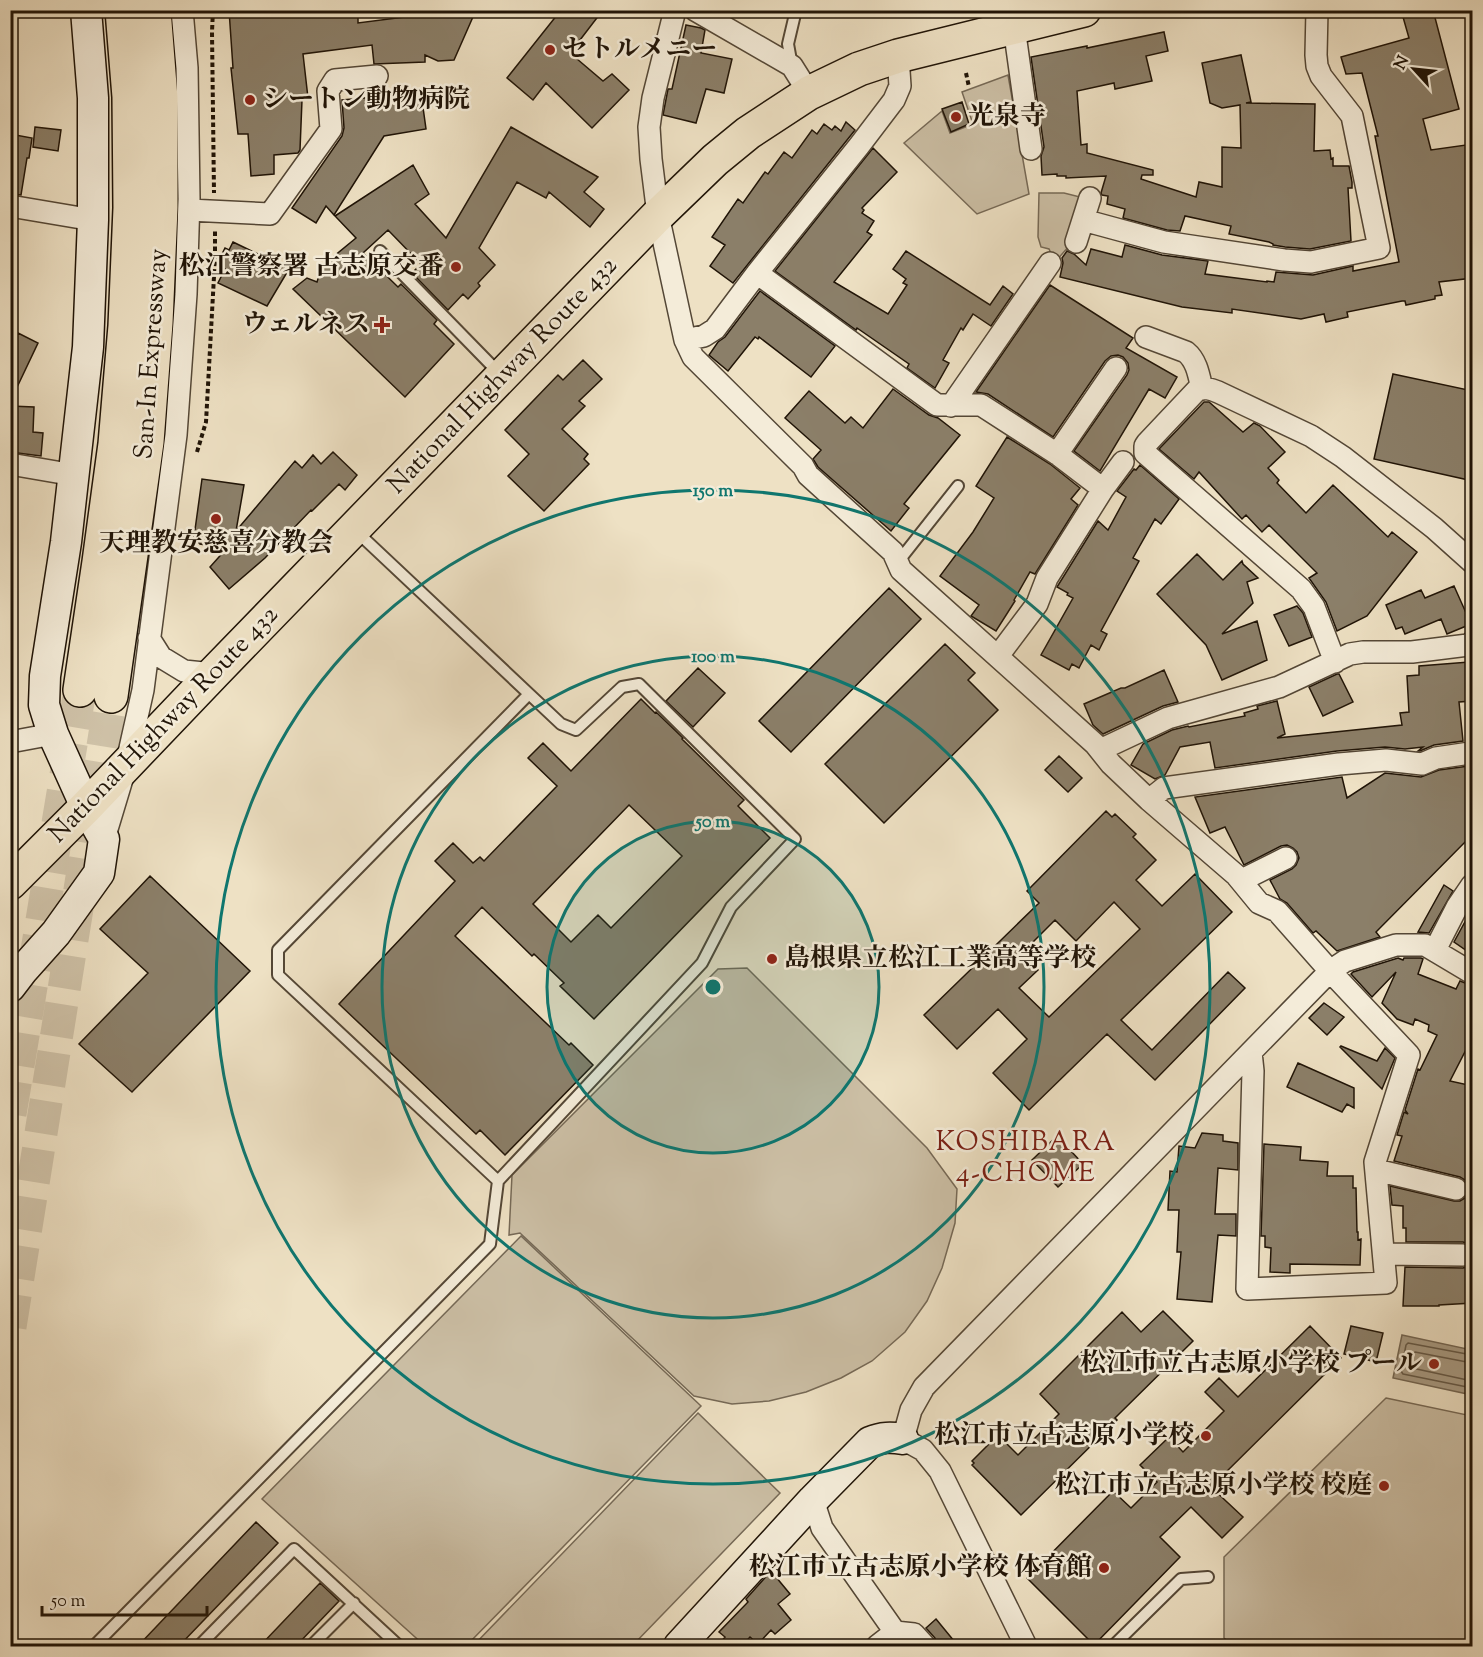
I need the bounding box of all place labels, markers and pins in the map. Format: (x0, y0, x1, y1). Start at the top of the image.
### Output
place label: セトルメニー (562, 32, 717, 69)
marker: セトルメニー (543, 43, 557, 57)
place label: シートン動物病院 (262, 82, 470, 119)
marker: シートン動物病院 (243, 93, 257, 107)
place label: 光泉寺 (968, 99, 1046, 136)
marker: 光泉寺 (949, 110, 963, 124)
place label: 松江警察署 古志原交番 (178, 249, 444, 286)
marker: 松江警察署 古志原交番 (449, 260, 463, 274)
place label: ウェルネス (242, 307, 370, 344)
marker: ウェルネス (375, 318, 389, 332)
marker: 天理教安慈喜分教会 (209, 512, 223, 526)
place label: 天理教安慈喜分教会 (99, 526, 333, 563)
place label: 島根県立松江工業高等学校 (784, 941, 1096, 978)
marker: 島根県立松江工業高等学校 (765, 952, 779, 966)
centre of rings (703, 977, 723, 997)
place label: 松江市立古志原小学校 プール (1080, 1346, 1422, 1383)
marker: 松江市立古志原小学校 プール (1427, 1357, 1441, 1371)
place label: 松江市立古志原小学校 (934, 1418, 1194, 1455)
marker: 松江市立古志原小学校 (1199, 1429, 1213, 1443)
place label: 松江市立古志原小学校 校庭 (1054, 1468, 1372, 1505)
marker: 松江市立古志原小学校 校庭 (1377, 1479, 1391, 1493)
place label: 松江市立古志原小学校 体育館 (748, 1550, 1092, 1587)
marker: 松江市立古志原小学校 体育館 (1097, 1561, 1111, 1575)

